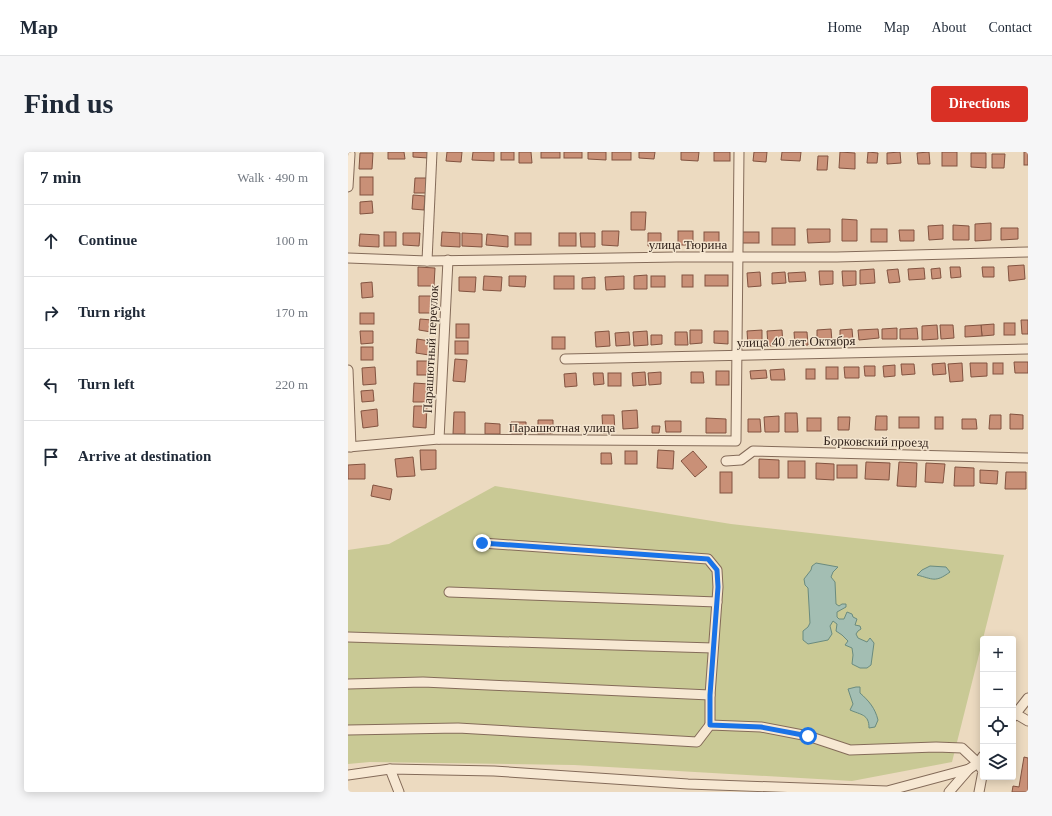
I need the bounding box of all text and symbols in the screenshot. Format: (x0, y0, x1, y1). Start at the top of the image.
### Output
text: Map (20, 17, 58, 38)
text: Home (828, 20, 862, 35)
text: Map (884, 20, 909, 35)
text: About (931, 20, 966, 35)
text: Contact (988, 20, 1032, 35)
button: Directions (931, 86, 1028, 122)
text: Find us (24, 88, 114, 119)
text: 7 min (40, 168, 81, 187)
text: Walk · 490 m (237, 170, 308, 185)
icon: ahead (40, 230, 62, 252)
text: Continue (78, 232, 137, 248)
text: 100 m (275, 233, 308, 248)
street label: улица Тюрина (649, 237, 727, 252)
street label: Парашютный переулок (420, 284, 441, 414)
icon: right (40, 302, 62, 324)
text: Turn right (78, 304, 145, 320)
text: 170 m (275, 305, 308, 320)
street label: улица 40 лет Октября (736, 333, 856, 350)
icon: left (40, 374, 62, 396)
text: Turn left (78, 376, 135, 392)
text: 220 m (275, 377, 308, 392)
street label: Парашютная улица (509, 420, 616, 435)
street label: Борковский проезд (823, 433, 929, 450)
icon: arrive (40, 446, 62, 468)
text: Arrive at destination (78, 448, 211, 464)
route end (473, 534, 491, 552)
map controls (980, 636, 1016, 780)
button: + (980, 636, 1016, 672)
button: − (980, 672, 1016, 708)
button: locate (980, 708, 1016, 744)
route start (799, 727, 817, 745)
button: layers (980, 744, 1016, 780)

